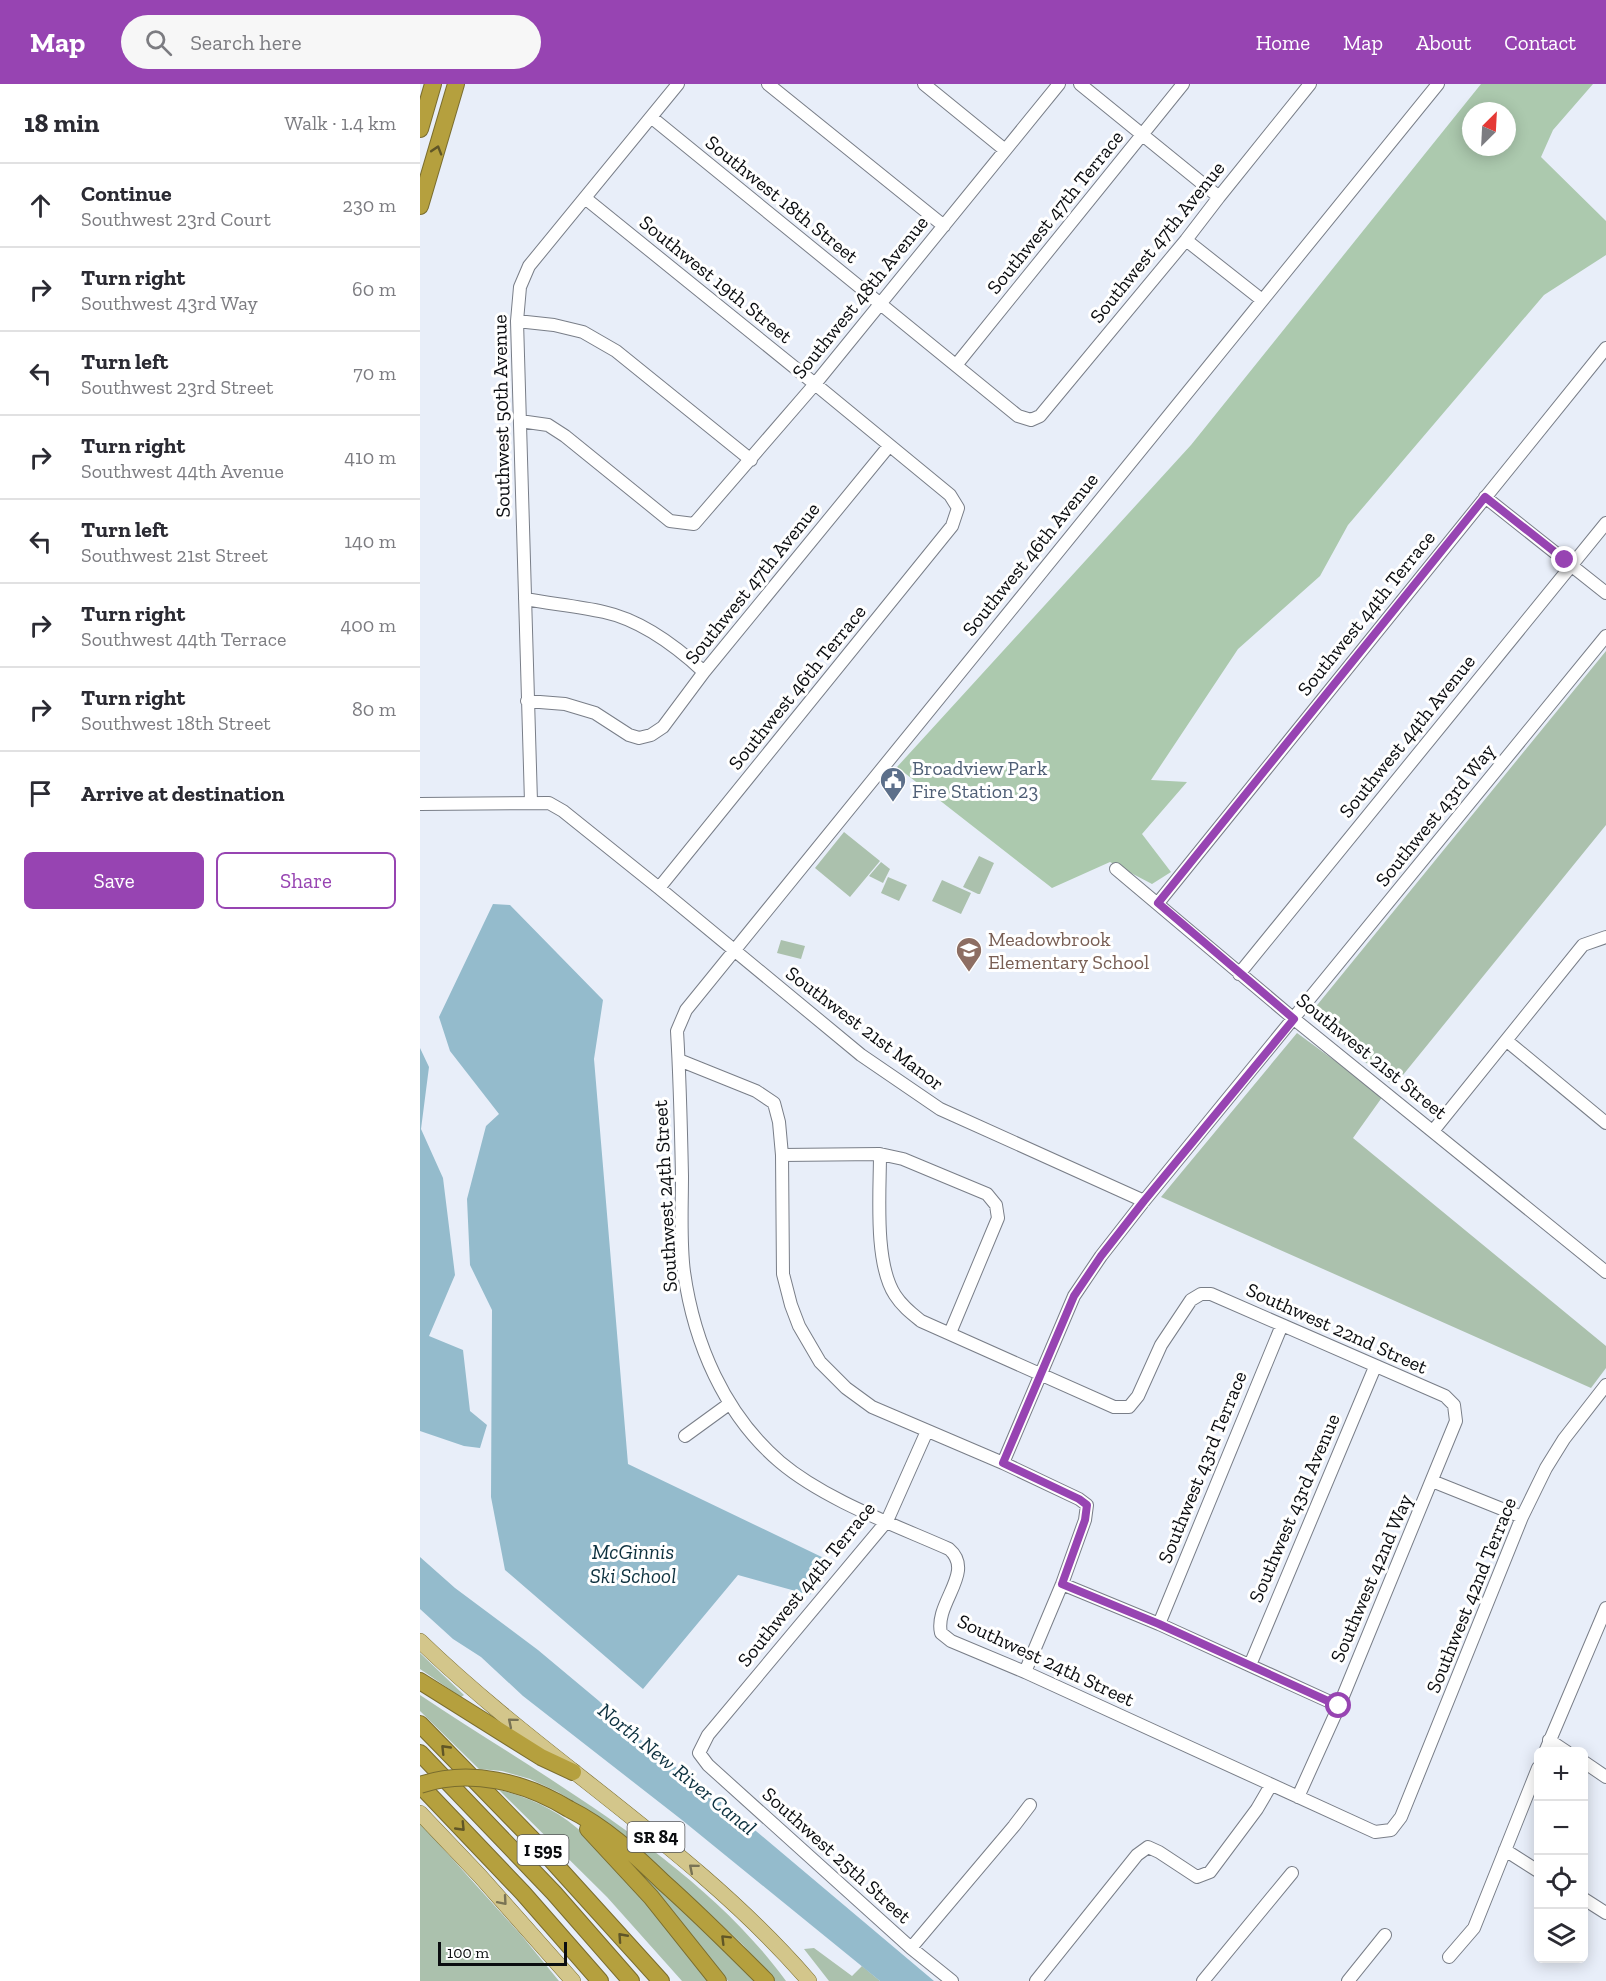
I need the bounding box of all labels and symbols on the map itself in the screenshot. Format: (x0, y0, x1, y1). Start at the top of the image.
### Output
north arrow (1462, 102, 1516, 156)
street label: Southwest 47th Terrace (982, 125, 1128, 299)
street label: Southwest 18th Street (701, 130, 864, 268)
one-way arrow (430, 145, 442, 156)
street label: Southwest 47th Avenue (1084, 156, 1230, 328)
street label: Southwest 19th Street (635, 210, 798, 348)
street label: Southwest 48th Avenue (787, 211, 933, 383)
street label: Southwest 50th Avenue (487, 314, 515, 518)
street label: Southwest 46th Avenue (957, 468, 1103, 640)
street label: Southwest 47th Avenue (679, 497, 825, 669)
street label: Southwest 44th Terrace (1292, 526, 1440, 700)
route end (1551, 546, 1577, 572)
street label: Southwest 46th Terrace (723, 600, 871, 774)
street label: Southwest 44th Avenue (1334, 650, 1480, 822)
street label: Southwest 43rd Way (1370, 738, 1500, 891)
place label: Broadview Park Fire Station 23 (912, 756, 1048, 803)
public building icon: Broadview Park Fire Station 23 (878, 765, 908, 803)
place label: Meadowbrook Elementary School (988, 927, 1149, 974)
school or university icon: Meadowbrook Elementary School (954, 935, 984, 973)
street label: Southwest 21st Manor (781, 961, 949, 1095)
street label: Southwest 21st Street (1292, 988, 1453, 1125)
street label: Southwest 24th Street (648, 1099, 682, 1293)
street label: Southwest 22nd Street (1243, 1277, 1432, 1379)
street label: Southwest 43rd Terrace (1152, 1367, 1252, 1567)
street label: Southwest 43rd Avenue (1243, 1410, 1345, 1606)
street label: Southwest 42nd Way (1325, 1490, 1418, 1666)
street label: Southwest 42nd Terrace (1421, 1494, 1521, 1696)
street label: Southwest 44th Terrace (732, 1497, 880, 1671)
water label: McGinnis Ski School (590, 1539, 676, 1588)
street label: Southwest 24th Street (954, 1608, 1139, 1712)
route start (1325, 1692, 1351, 1718)
water label: North New River Canal (593, 1697, 761, 1840)
one-way arrow (508, 1718, 519, 1729)
one-way arrow (442, 1746, 453, 1757)
street label: Southwest 25th Street (758, 1782, 917, 1928)
one-way arrow (454, 1820, 465, 1830)
road number: SR 84 (628, 1822, 684, 1852)
road number: I 595 (518, 1835, 568, 1865)
one-way arrow (688, 1864, 699, 1875)
one-way arrow (496, 1894, 507, 1905)
one-way arrow (618, 1933, 629, 1944)
one-way arrow (721, 1936, 732, 1946)
scale bar (438, 1939, 567, 1966)

